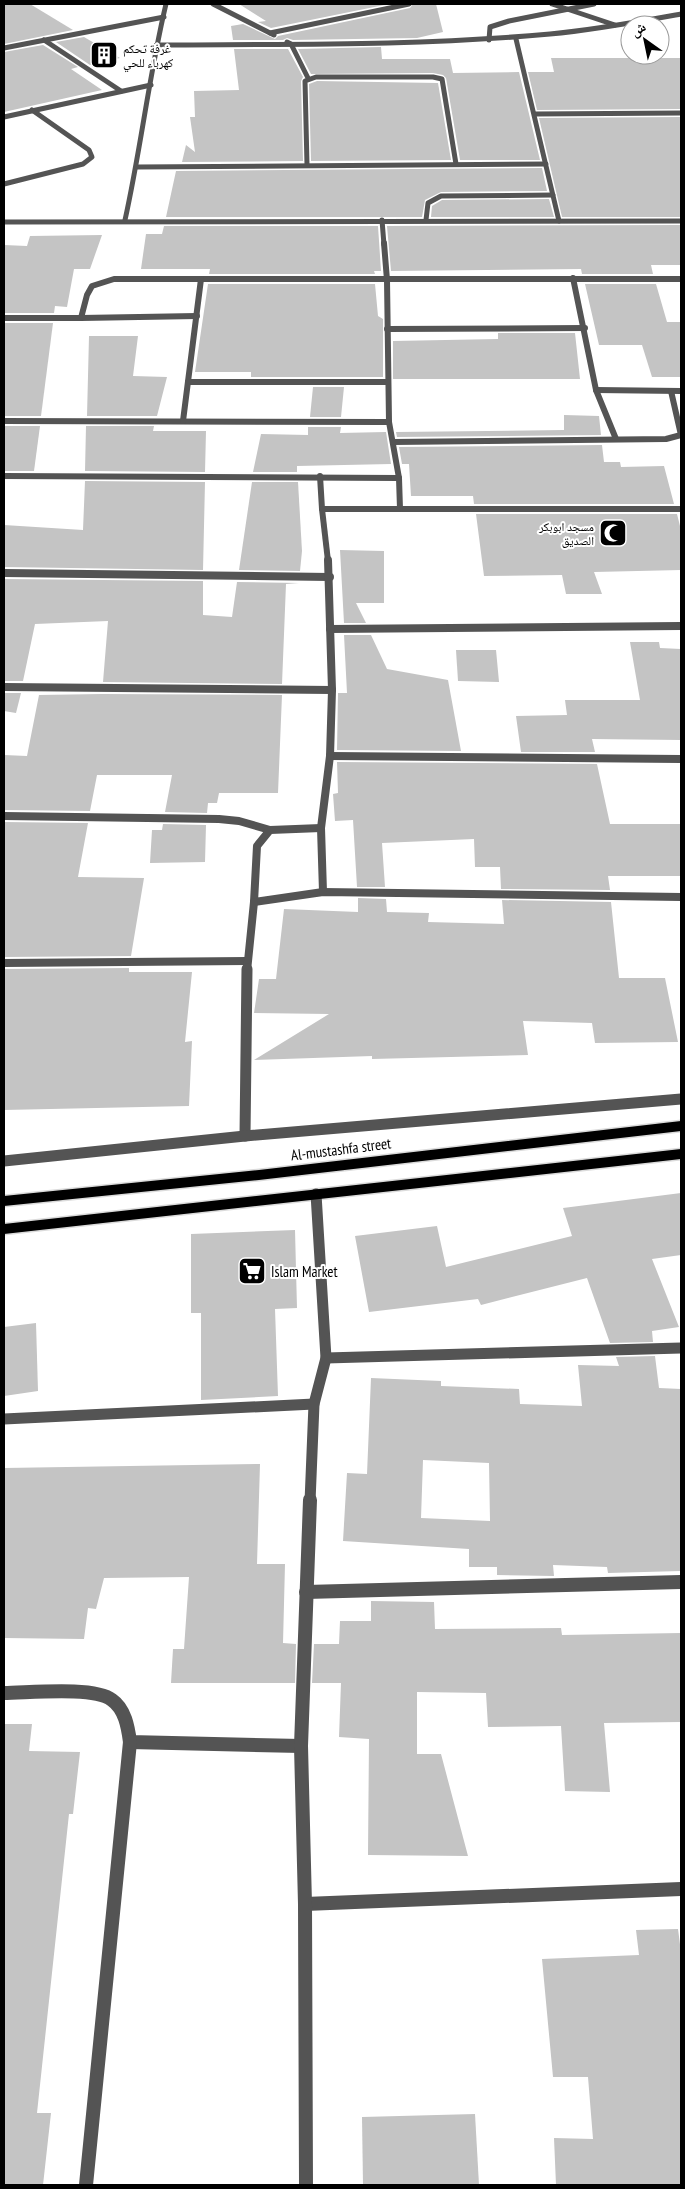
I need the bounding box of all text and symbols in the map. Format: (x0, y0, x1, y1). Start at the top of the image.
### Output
north arrow (620, 15, 670, 65)
text: ش (627, 17, 649, 41)
building icon: غرفة تحكم كهرباء للحي (89, 40, 119, 70)
place label: غرفة تحكم كهرباء للحي (123, 41, 173, 73)
mosque icon: مسجد ابوبكر الصديق (598, 518, 628, 548)
place label: مسجد ابوبكر الصديق (538, 519, 594, 548)
street label: Al-mustashfa street (290, 1133, 392, 1165)
supermarket icon: Islam Market (237, 1256, 267, 1286)
place label: Islam Market (271, 1262, 338, 1281)

